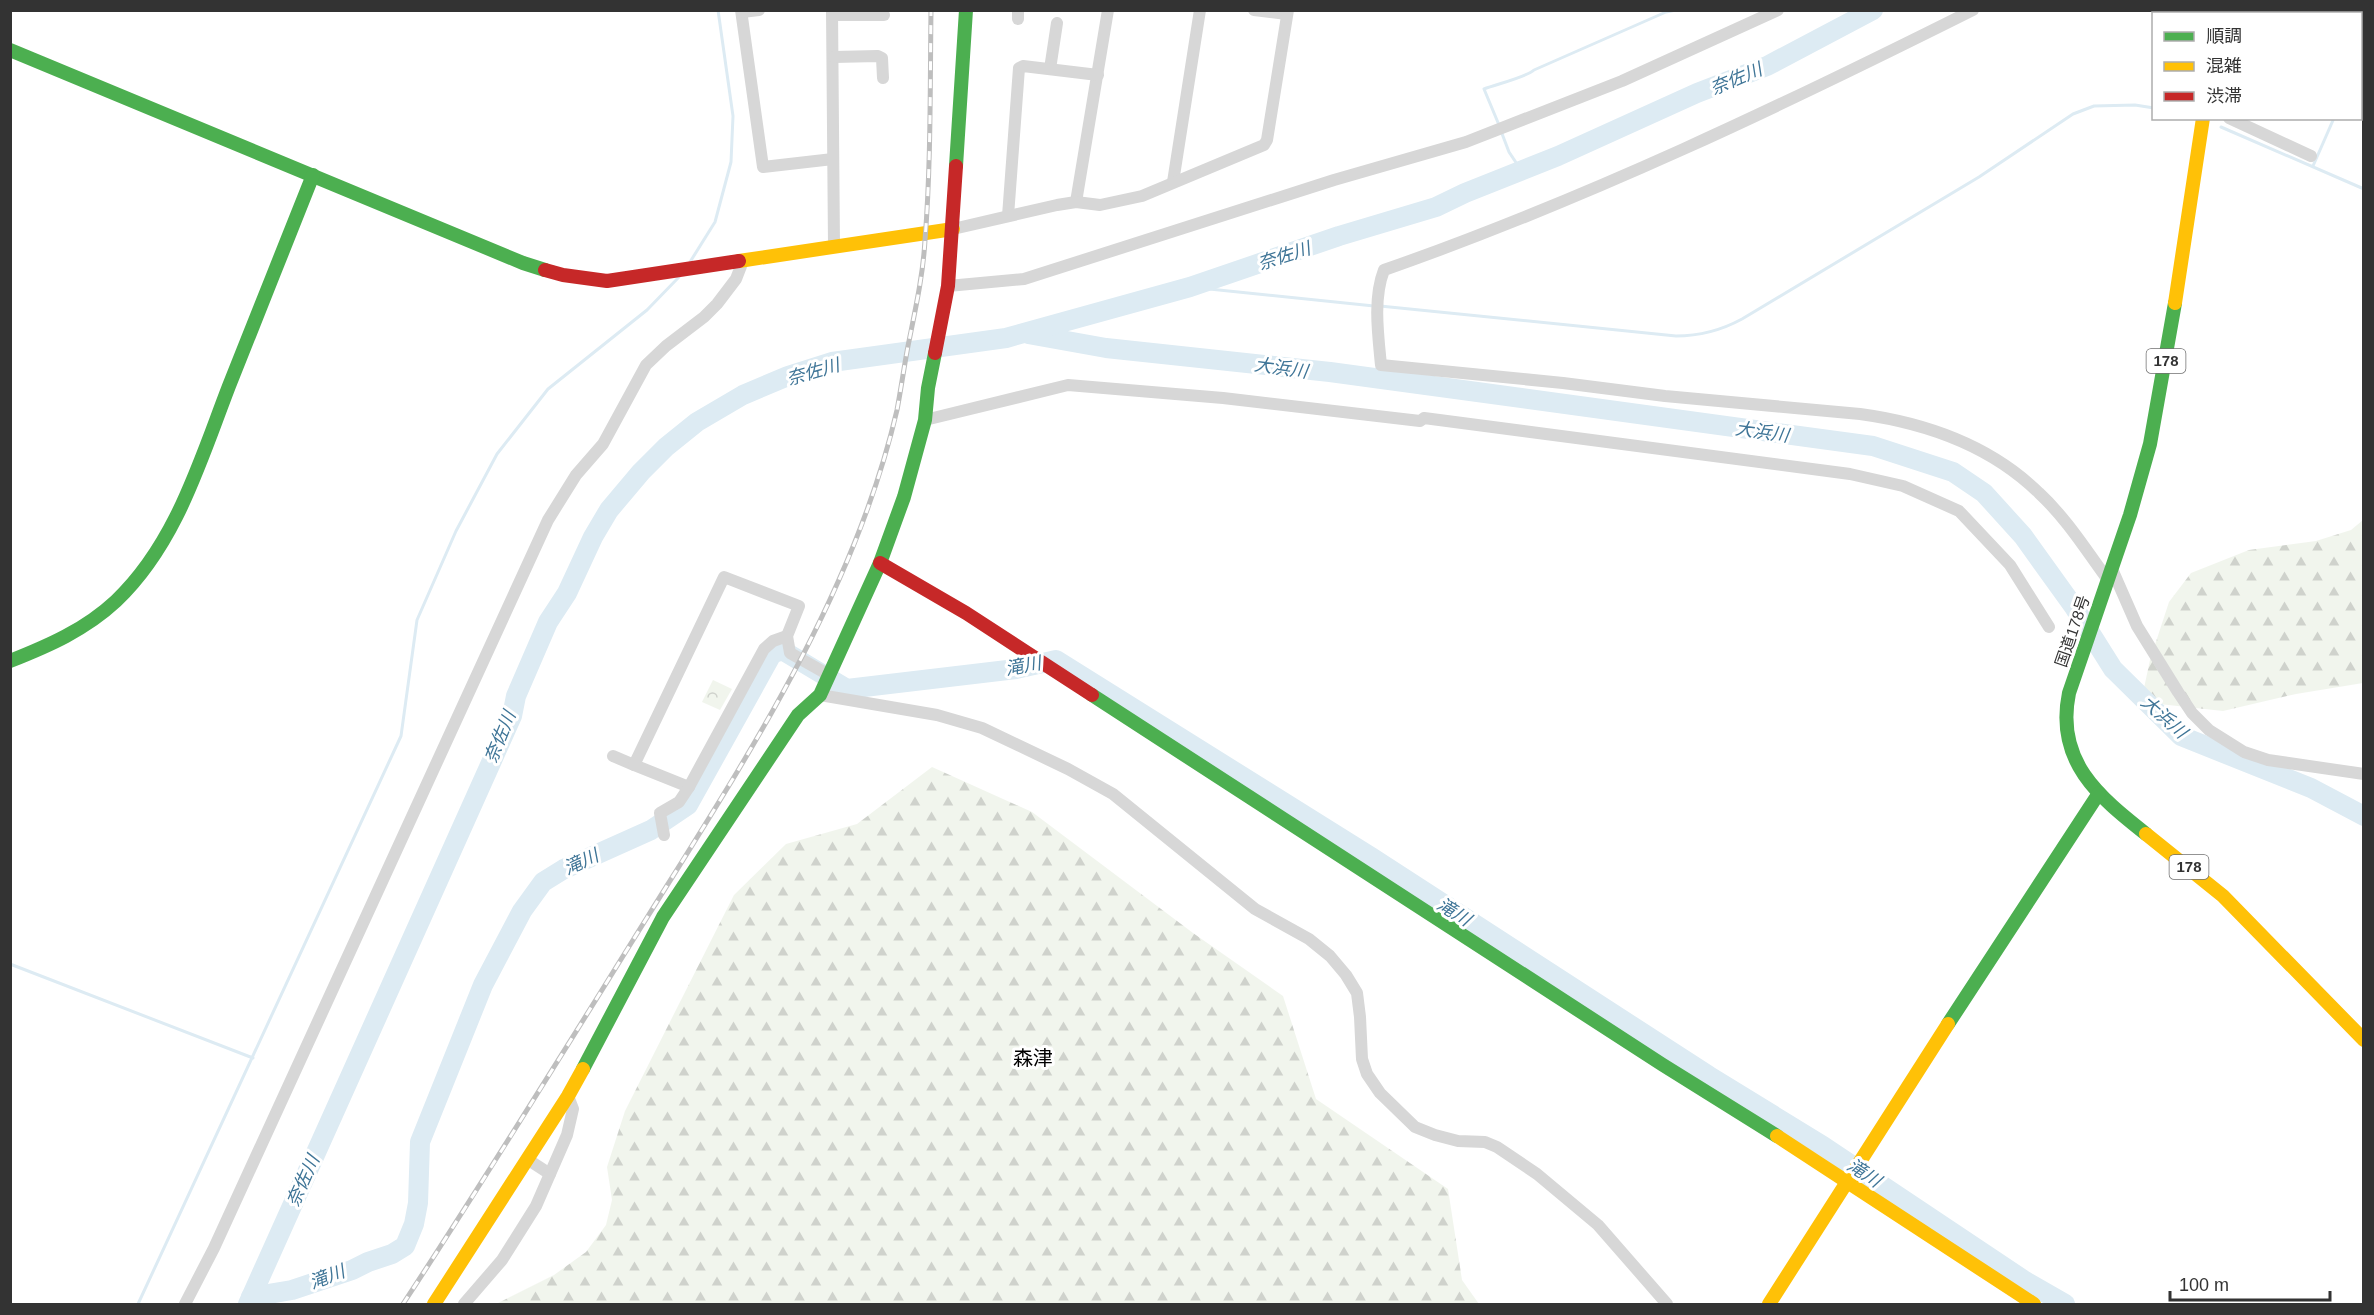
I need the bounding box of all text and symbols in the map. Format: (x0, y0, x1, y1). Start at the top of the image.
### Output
legend (2152, 12, 2362, 120)
text: 順調 (2206, 26, 2242, 46)
text: 混雑 (2206, 56, 2242, 76)
water label: 奈佐川 (1707, 58, 1767, 99)
text: 渋滞 (2206, 86, 2242, 106)
water label: 奈佐川 (1255, 238, 1315, 274)
road number: 178 (2146, 349, 2186, 373)
water label: 奈佐川 (784, 354, 844, 389)
water label: 大浜川 (1253, 354, 1311, 382)
water label: 大浜川 (1734, 418, 1792, 446)
street label: 国道178号 (2052, 593, 2093, 669)
water label: 滝川 (1003, 652, 1045, 679)
water label: 大浜川 (2137, 692, 2192, 744)
water label: 奈佐川 (481, 706, 520, 766)
water label: 滝川 (560, 844, 603, 879)
road number: 178 (2170, 855, 2208, 879)
water label: 滝川 (1433, 894, 1476, 931)
district label: 森津 (1013, 1047, 1053, 1069)
water label: 奈佐川 (283, 1150, 324, 1210)
water label: 滝川 (1843, 1155, 1886, 1192)
water label: 滝川 (307, 1260, 349, 1293)
scale bar (2170, 1264, 2330, 1302)
text: 100 m (2179, 1275, 2229, 1295)

